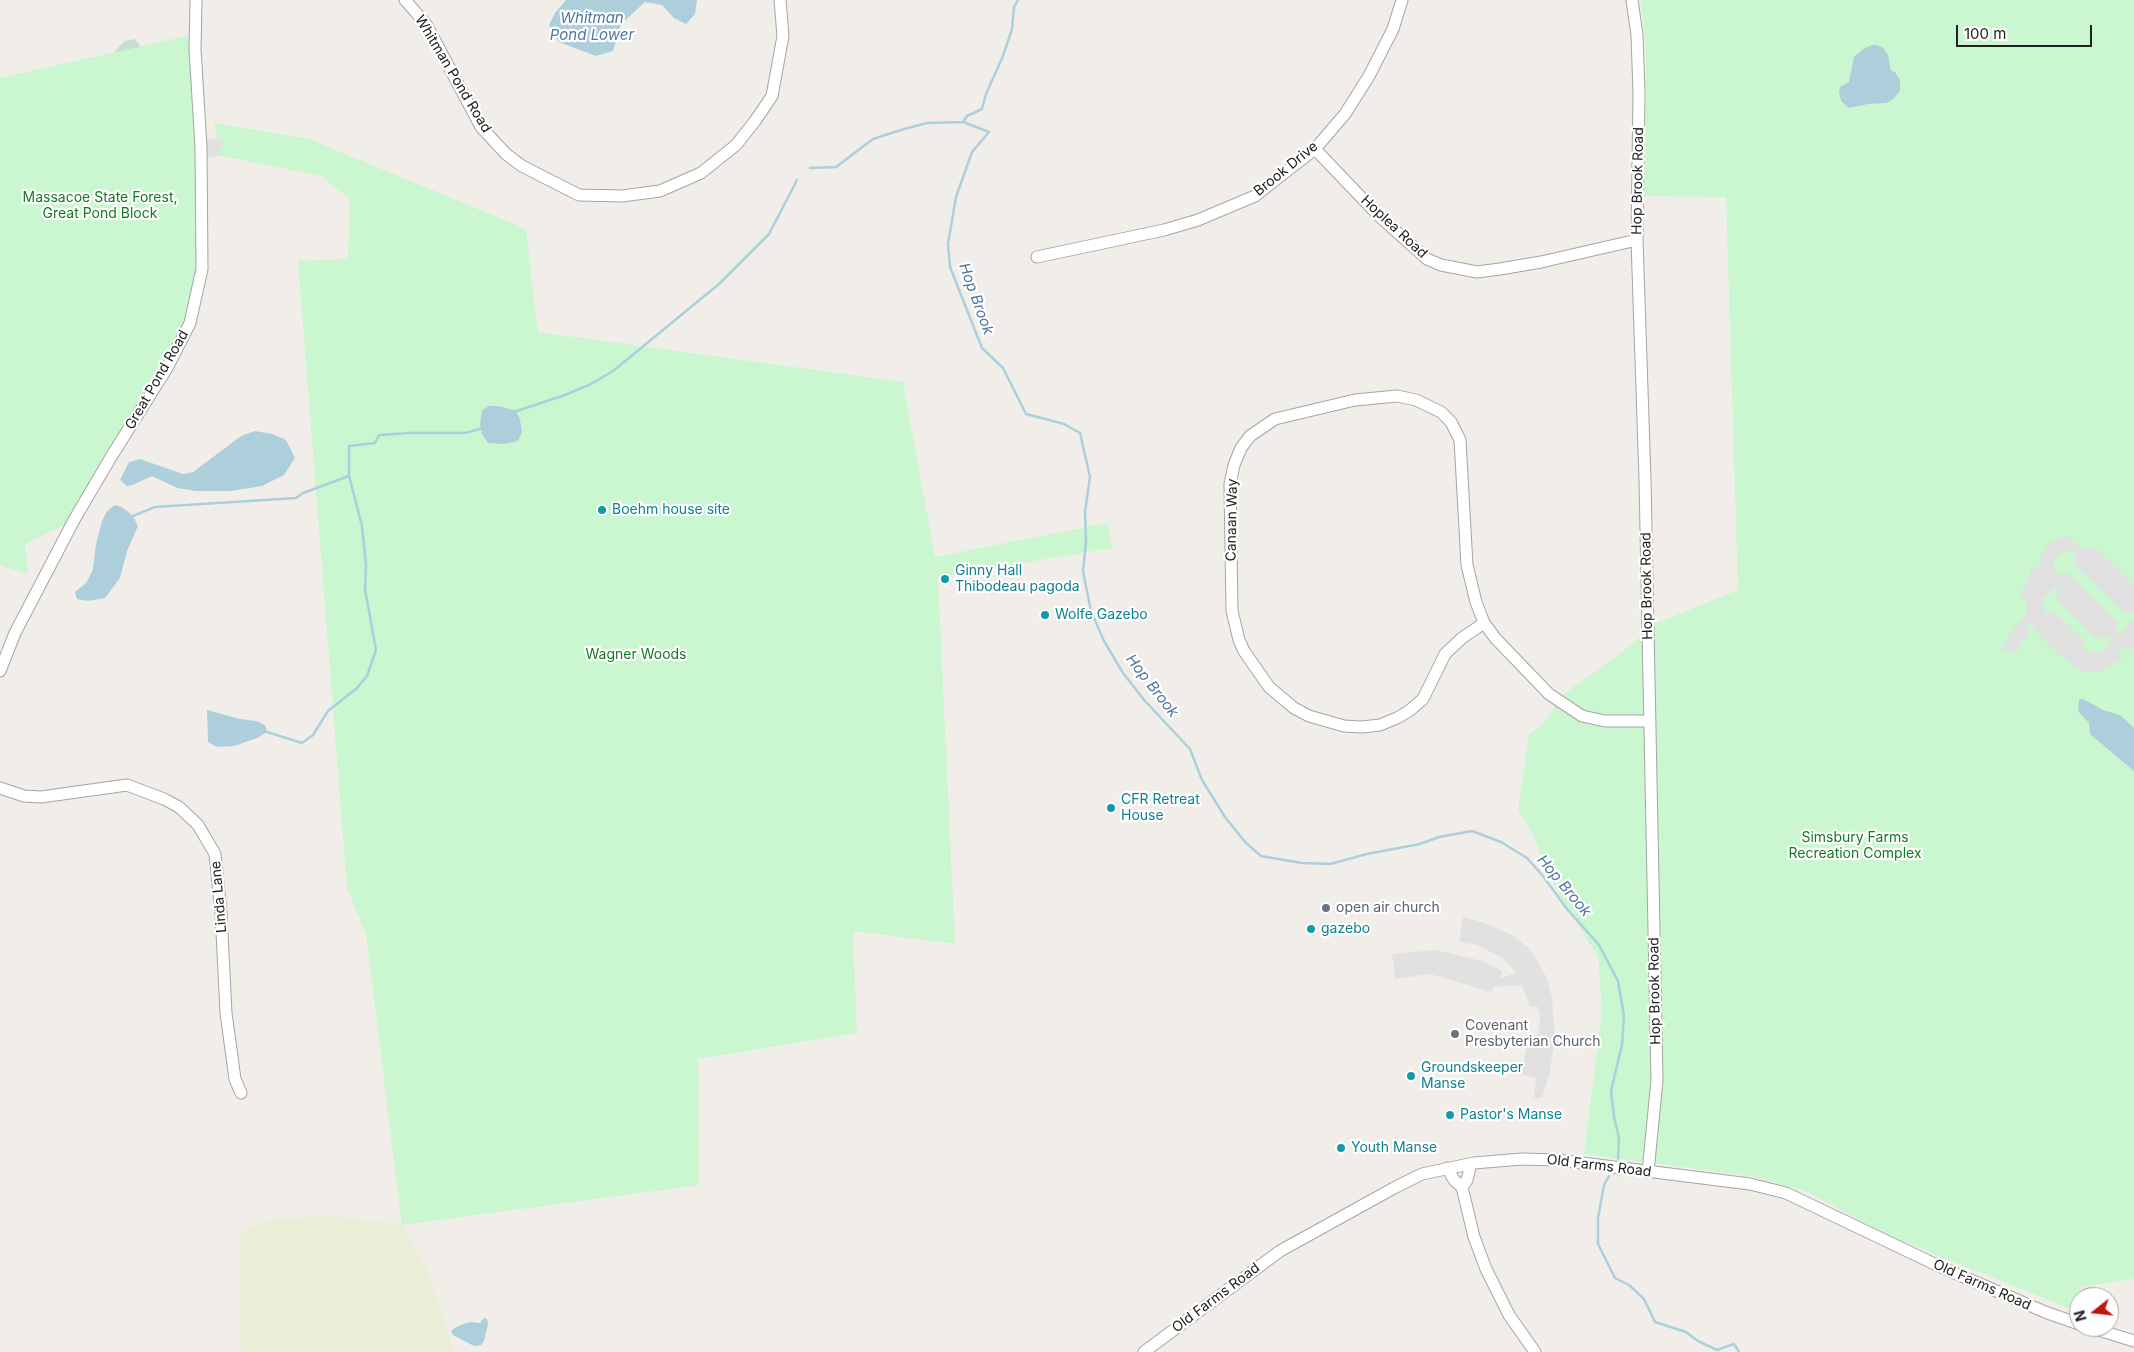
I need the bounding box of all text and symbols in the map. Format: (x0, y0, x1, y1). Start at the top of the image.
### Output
water label: Whitman Pond Lower (550, 9, 634, 44)
street label: Whitman Pond Road (411, 12, 495, 136)
scale bar (1959, 15, 2095, 47)
text: 100 m (1964, 24, 2006, 43)
street label: Hop Brook Road (1629, 127, 1647, 235)
street label: Brook Drive (1251, 138, 1321, 200)
park label: Massacoe State Forest, Great Pond Block (23, 190, 177, 222)
street label: Hoplea Road (1357, 192, 1431, 262)
water label: Hop Brook (955, 261, 997, 337)
street label: Great Pond Road (122, 327, 192, 433)
street label: Canaan Way (1223, 478, 1241, 562)
place label: Boehm house site (612, 502, 730, 518)
marker: Boehm house site (596, 504, 608, 516)
street label: Hop Brook Road (1638, 532, 1656, 640)
place label: Ginny Hall Thibodeau pagoda (955, 563, 1080, 596)
marker: Ginny Hall Thibodeau pagoda (939, 573, 951, 585)
place label: Wolfe Gazebo (1055, 607, 1148, 623)
marker: Wolfe Gazebo (1039, 609, 1051, 621)
park label: Wagner Woods (585, 647, 687, 663)
water label: Hop Brook (1122, 651, 1182, 721)
place label: CFR Retreat House (1121, 792, 1200, 824)
marker: CFR Retreat House (1105, 802, 1117, 814)
park label: Simsbury Farms Recreation Complex (1788, 830, 1922, 862)
water label: Hop Brook (1533, 851, 1595, 921)
street label: Linda Lane (207, 860, 231, 934)
place label: open air church (1336, 900, 1440, 916)
marker: open air church (1320, 902, 1332, 914)
place label: gazebo (1321, 921, 1370, 937)
marker: gazebo (1305, 923, 1317, 935)
street label: Hop Brook Road (1646, 937, 1664, 1045)
place label: Covenant Presbyterian Church (1465, 1018, 1601, 1050)
marker: Covenant Presbyterian Church (1449, 1028, 1461, 1040)
place label: Groundskeeper Manse (1421, 1060, 1523, 1092)
marker: Groundskeeper Manse (1405, 1070, 1417, 1082)
place label: Pastor's Manse (1460, 1107, 1562, 1123)
marker: Pastor's Manse (1444, 1109, 1456, 1121)
place label: Youth Manse (1351, 1140, 1437, 1156)
marker: Youth Manse (1335, 1142, 1347, 1154)
street label: Old Farms Road (1546, 1151, 1652, 1181)
street label: Old Farms Road (1931, 1256, 2033, 1314)
street label: Old Farms Road (1169, 1260, 1263, 1336)
north arrow (2069, 1287, 2119, 1337)
text: N (2070, 1309, 2090, 1323)

